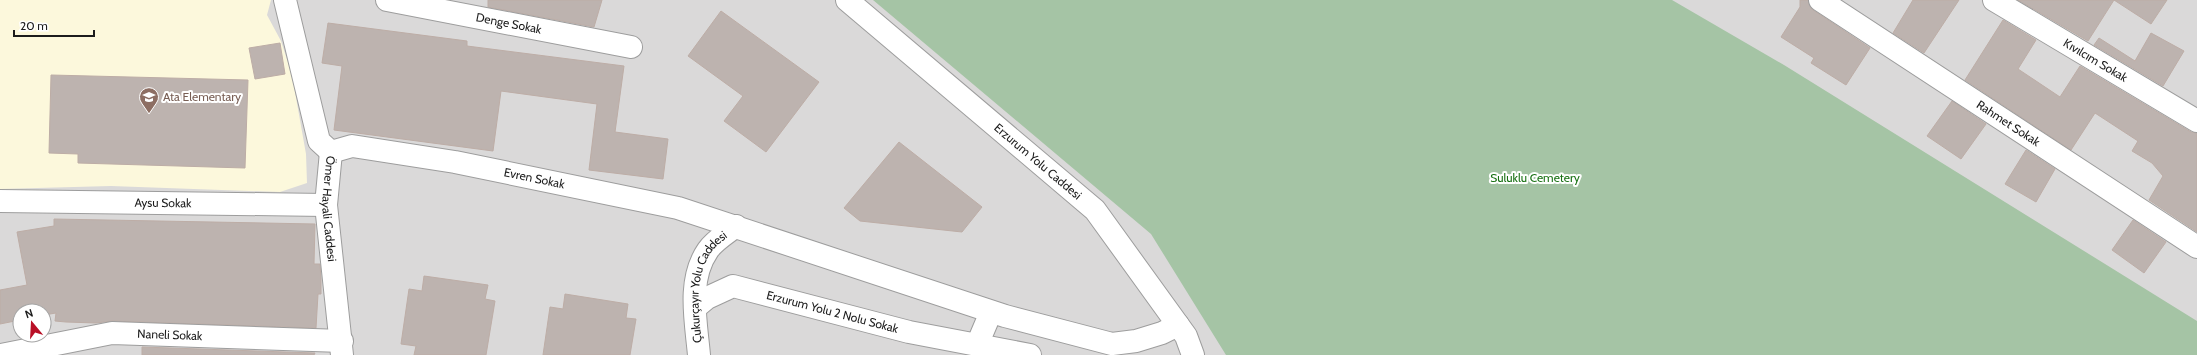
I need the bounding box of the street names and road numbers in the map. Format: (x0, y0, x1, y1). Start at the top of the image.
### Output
street label: Denge Sokak (475, 9, 544, 37)
street label: Kıvılcım Sokak (2061, 35, 2131, 85)
street label: Rahmet Sokak (1974, 97, 2044, 150)
street label: Erzurum Yolu Caddesi (991, 120, 1085, 202)
street label: Ömer Hayali Caddesi (319, 155, 340, 262)
street label: Evren Sokak (503, 164, 567, 192)
street label: Aysu Sokak (134, 195, 192, 210)
street label: Çukurçayır Yolu Caddesi (686, 227, 730, 344)
street label: Erzurum Yolu 2 Nolu Sokak (765, 287, 901, 336)
street label: Naneli Sokak (137, 326, 203, 343)

